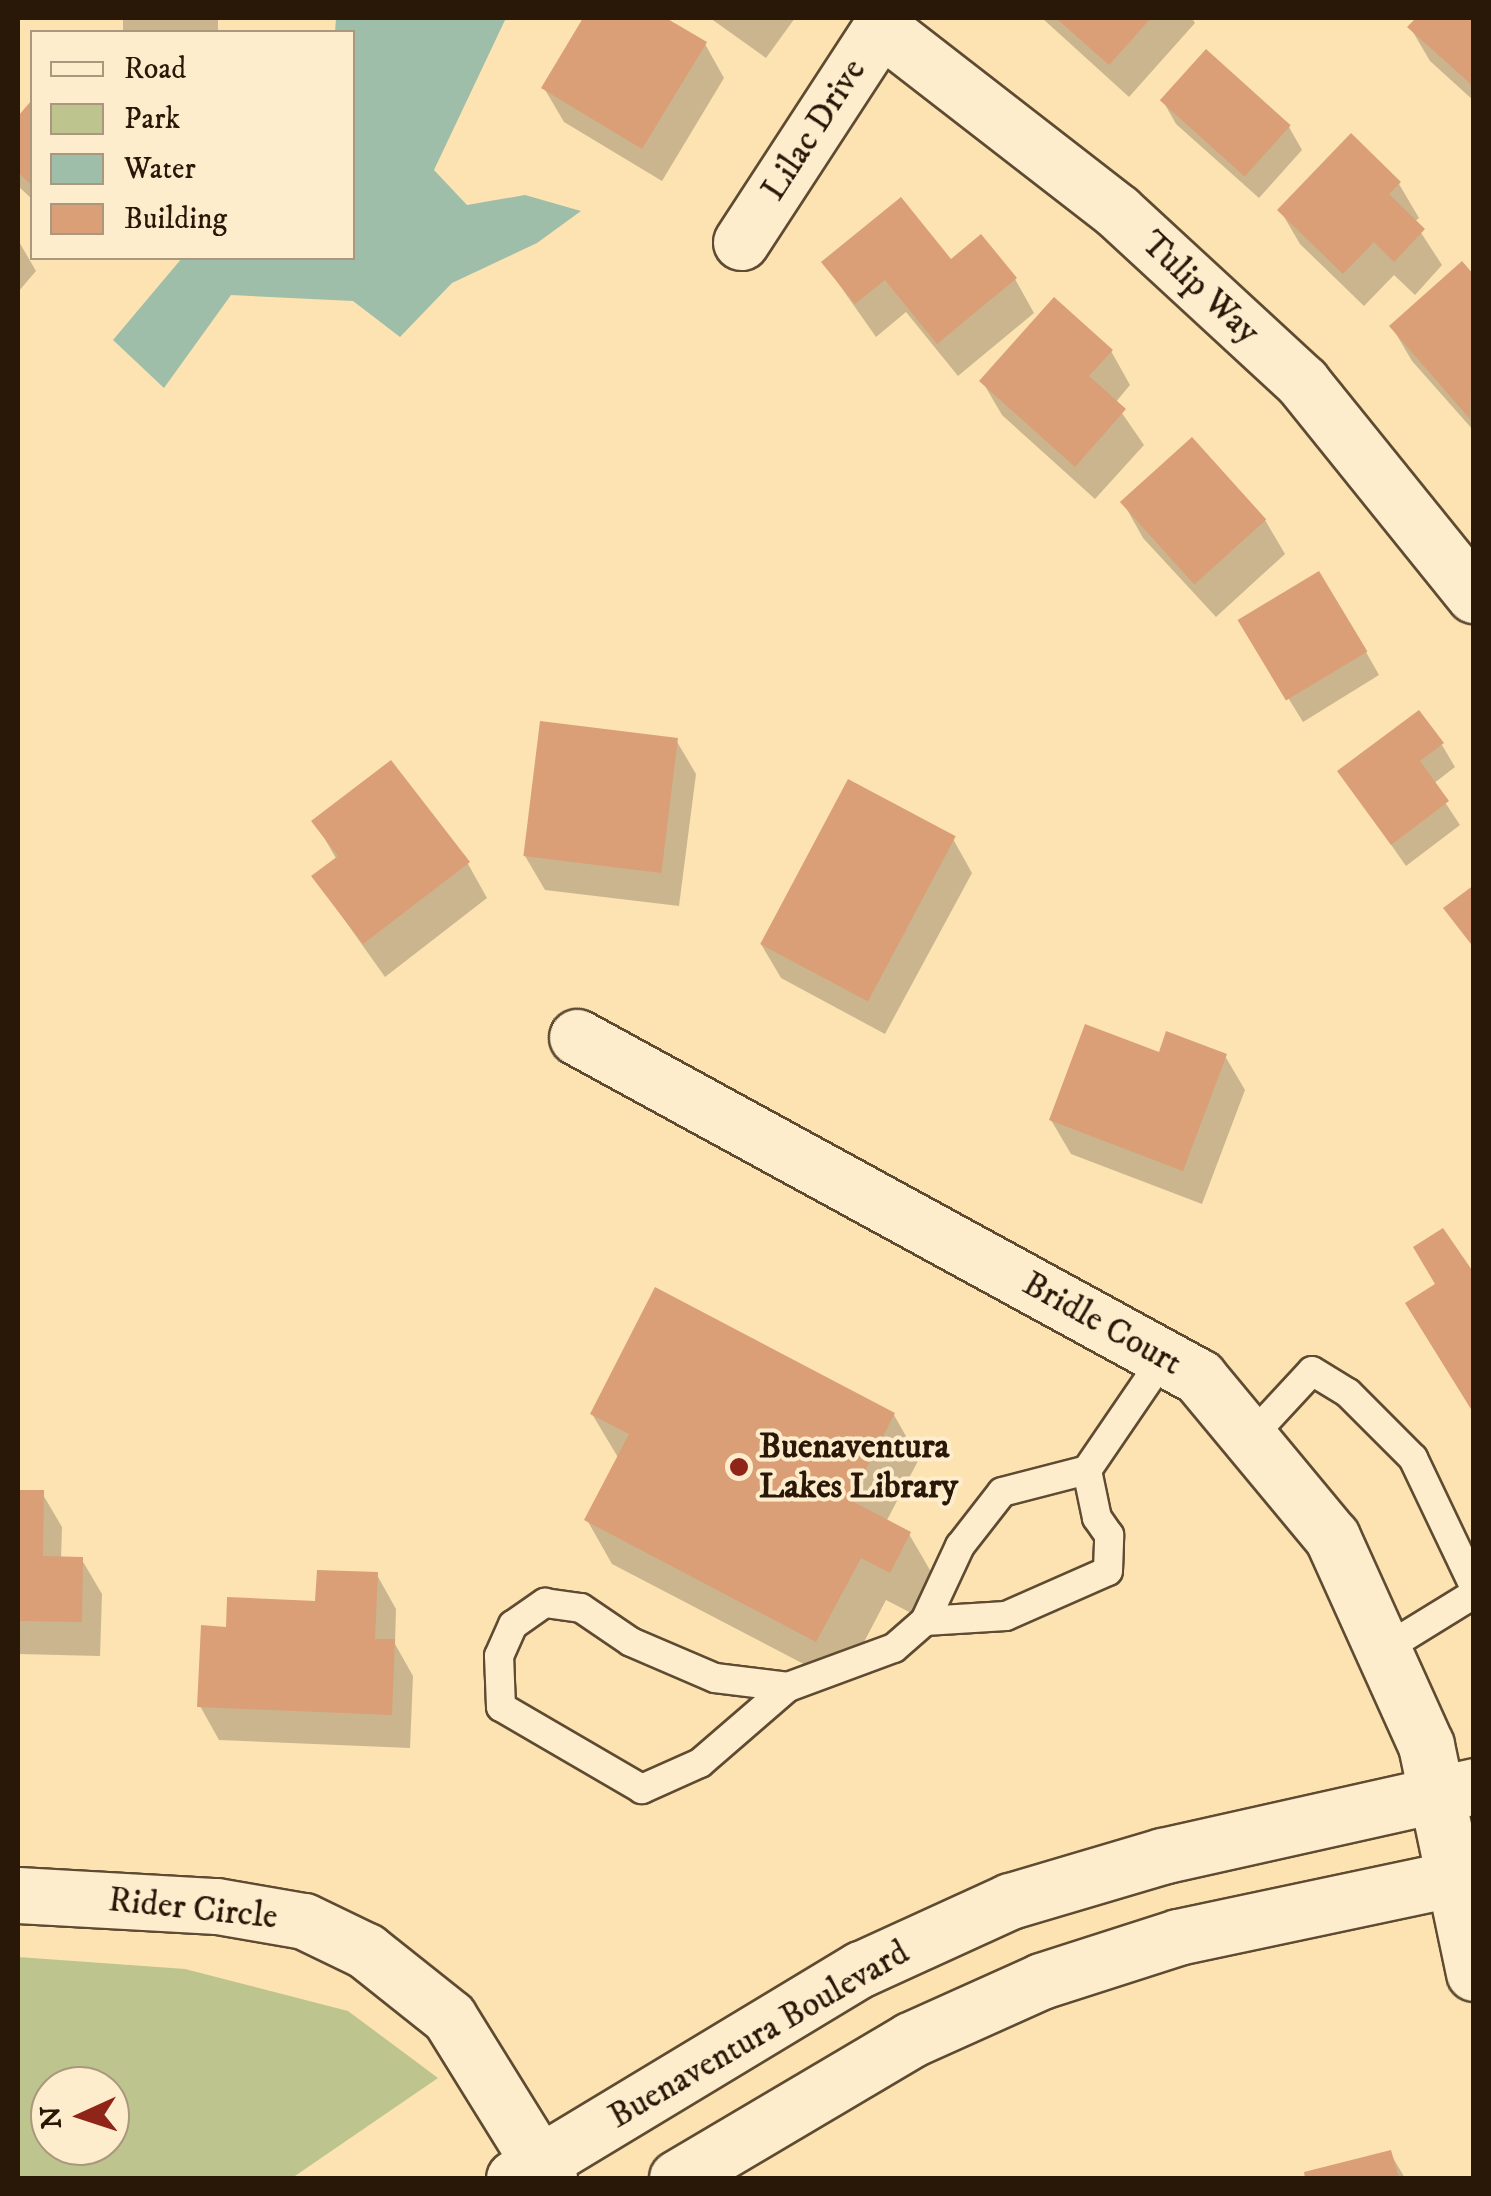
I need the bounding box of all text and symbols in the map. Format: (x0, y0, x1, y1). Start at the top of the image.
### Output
legend (30, 30, 355, 260)
text: Road (124, 51, 186, 88)
street label: Lilac Drive (753, 51, 875, 209)
text: Park (124, 101, 180, 138)
text: Water (124, 151, 196, 188)
text: Building (124, 201, 227, 238)
street label: Tulip Way (1132, 223, 1268, 353)
street label: Bridle Court (1015, 1263, 1189, 1385)
place label: Buenaventura Lakes Library (759, 1426, 958, 1508)
marker: Buenaventura Lakes Library (728, 1456, 750, 1478)
street label: Rider Circle (106, 1879, 280, 1939)
street label: Buenaventura Boulevard (601, 1932, 917, 2138)
north arrow (30, 2066, 130, 2166)
text: N (33, 2105, 70, 2130)

